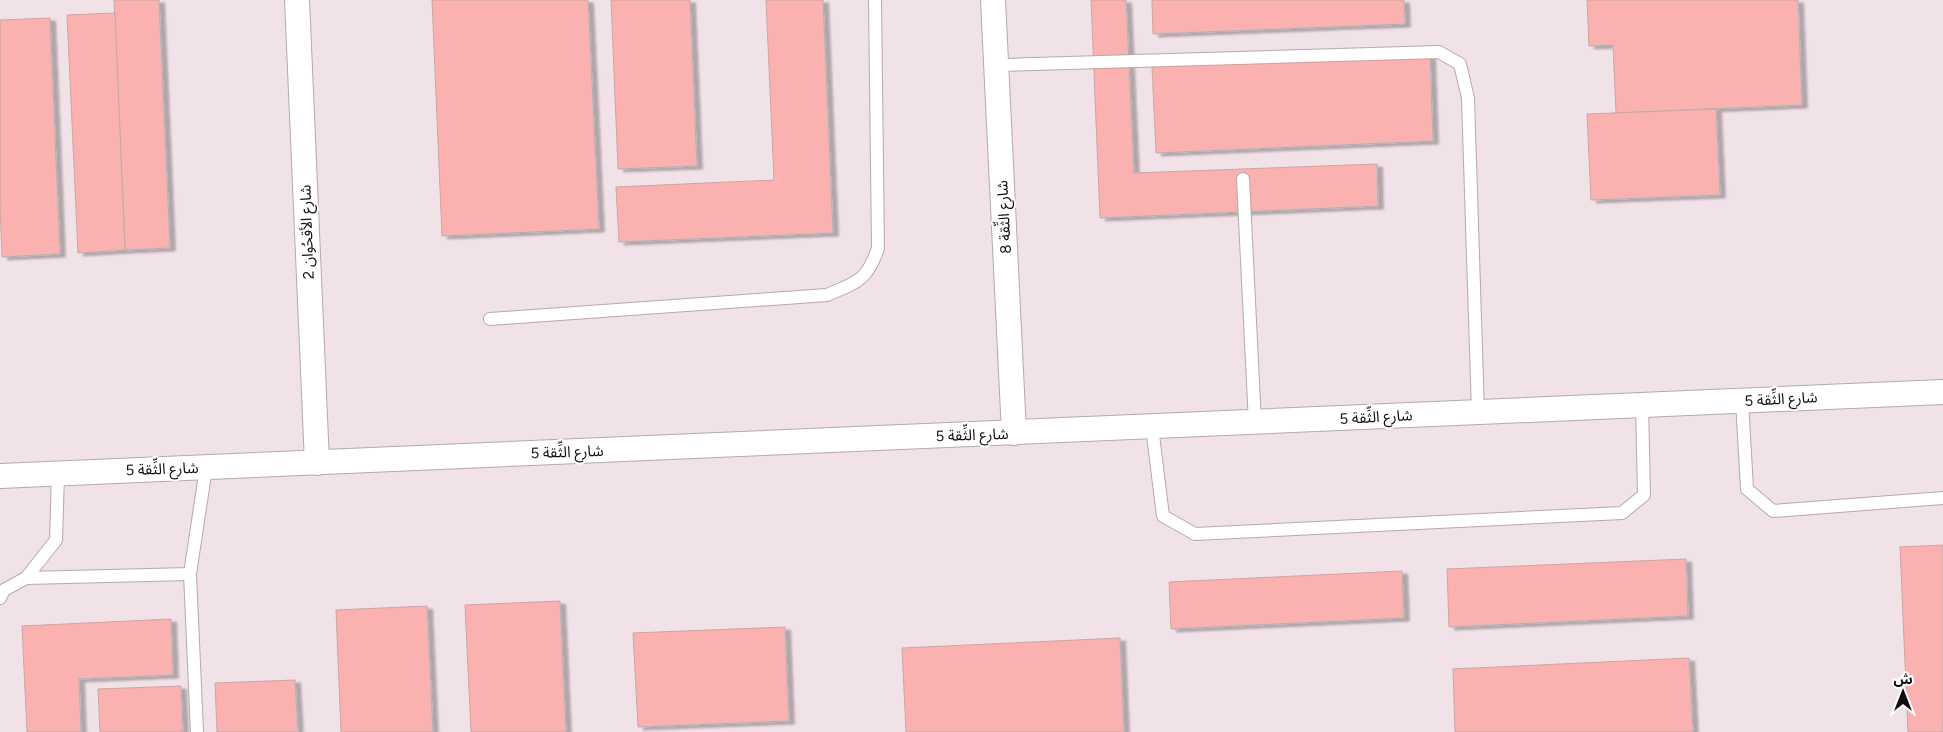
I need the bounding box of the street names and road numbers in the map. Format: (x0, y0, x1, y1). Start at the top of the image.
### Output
street label: شارع الثِّقة 8 (991, 179, 1018, 254)
street label: شارع الأقحُوان 2 (296, 184, 321, 280)
street label: شارع الثِّقة 5 (1744, 386, 1818, 413)
street label: شارع الثِّقة 5 (1339, 404, 1413, 431)
street label: شارع الثِّقة 5 (935, 423, 1009, 448)
street label: شارع الثِّقة 5 (530, 440, 604, 465)
street label: شارع الثِّقة 5 (125, 457, 199, 482)

